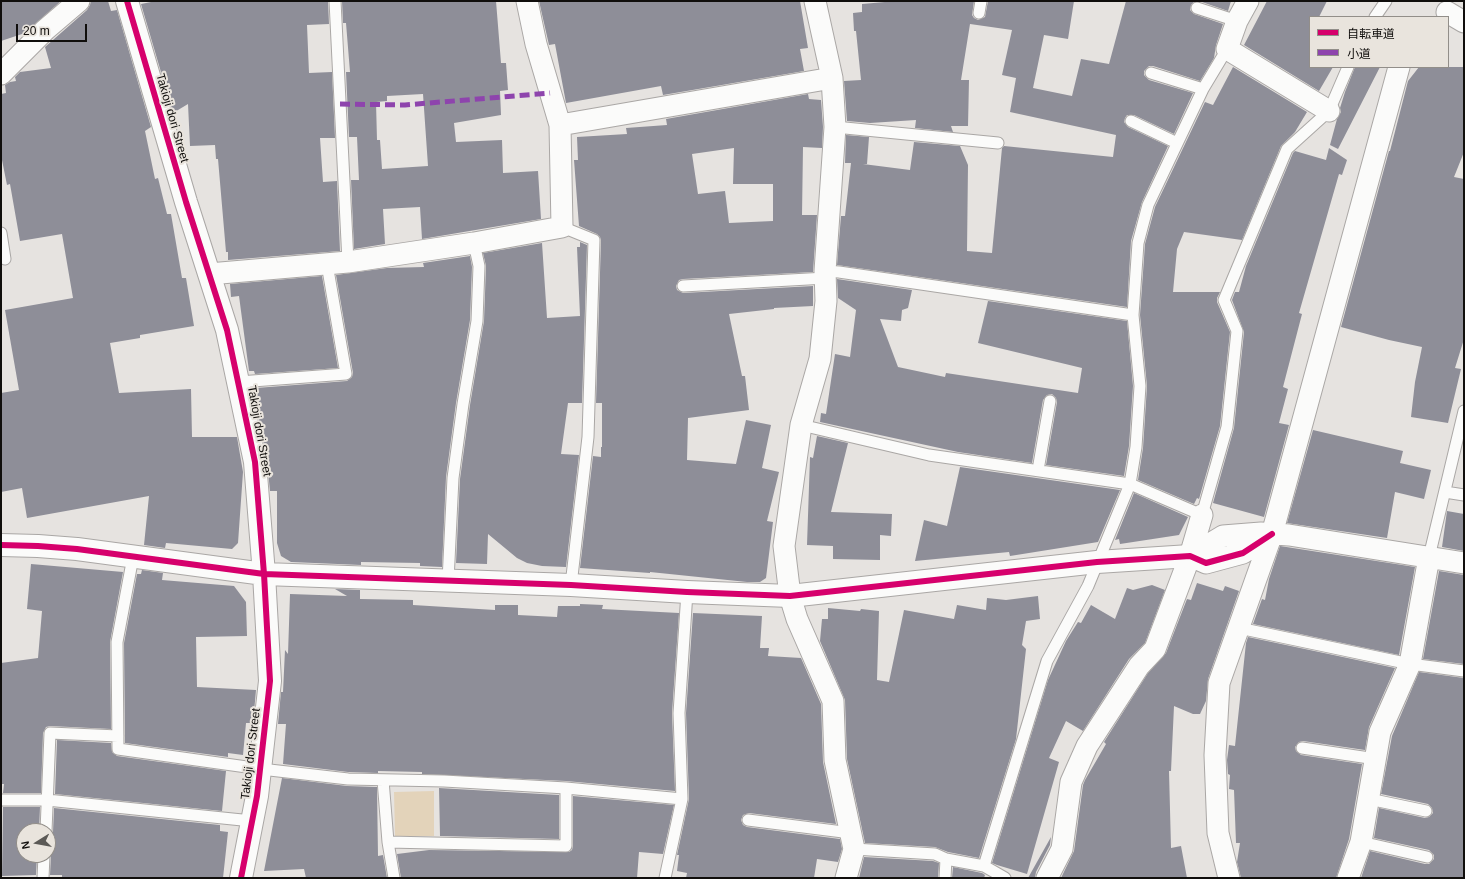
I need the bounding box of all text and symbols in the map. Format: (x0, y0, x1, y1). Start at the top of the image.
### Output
scale bar (18, 16, 89, 42)
legend (1309, 16, 1449, 68)
text: 20 m (23, 24, 50, 38)
text: 自転車道 (1347, 27, 1395, 41)
text: 小道 (1347, 47, 1371, 61)
street label: Takioji dori Street (152, 72, 192, 164)
street label: Takioji dori Street (244, 384, 274, 478)
street label: Takioji dori Street (238, 707, 264, 801)
north arrow (16, 823, 56, 863)
text: N (19, 840, 32, 850)

